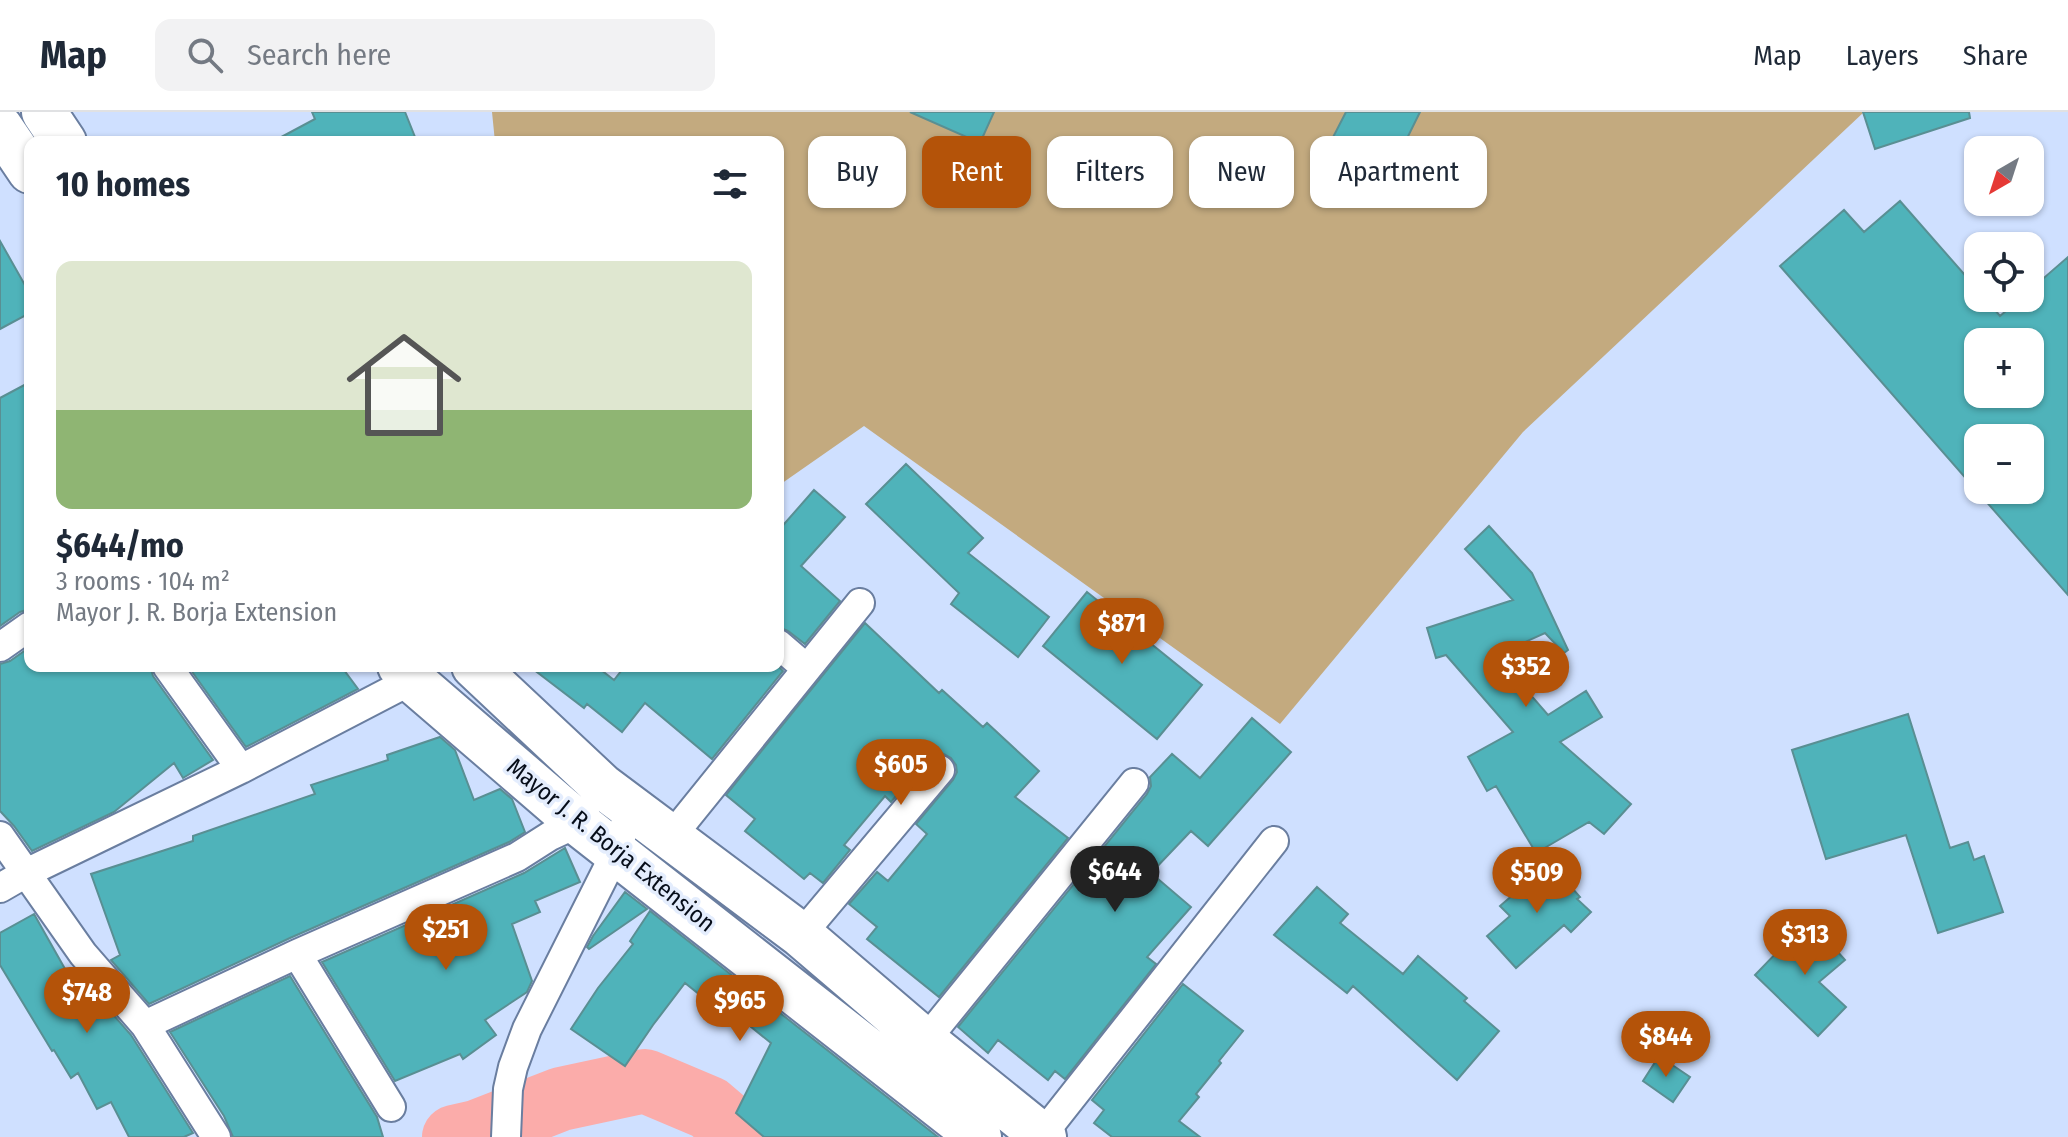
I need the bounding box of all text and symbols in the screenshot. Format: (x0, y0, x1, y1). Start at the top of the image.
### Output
search box (155, 19, 715, 91)
text: Map (40, 32, 107, 78)
icon: search (183, 33, 227, 77)
text: Search here (247, 37, 391, 73)
text: Map (1753, 39, 1802, 72)
text: Layers (1846, 39, 1919, 72)
text: Share (1963, 39, 2028, 72)
chip: Buy (808, 136, 906, 208)
chip: Rent (922, 136, 1031, 208)
chip: Filters (1047, 136, 1173, 208)
chip: New (1189, 136, 1294, 208)
chip: Apartment (1310, 136, 1487, 208)
north arrow (1964, 136, 2044, 216)
map controls (1964, 136, 2044, 504)
icon: filters (708, 162, 752, 206)
text: 10 homes (56, 164, 190, 205)
button: locate (1964, 232, 2044, 312)
icon: home (332, 313, 476, 457)
button: + (1964, 328, 2044, 408)
button: − (1964, 424, 2044, 504)
text: $644/mo (56, 525, 184, 566)
text: 3 rooms · 104 m² (56, 566, 230, 597)
text: Mayor J. R. Borja Extension (56, 597, 337, 628)
pin: $871 (1075, 598, 1169, 666)
text: $871 (1098, 608, 1146, 639)
pin: $352 (1479, 641, 1573, 709)
text: $352 (1501, 651, 1551, 682)
pin: $605 (854, 739, 948, 807)
text: $605 (874, 749, 928, 780)
street label: Mayor J. R. Borja Extension (501, 752, 721, 938)
pin: $644 (1068, 846, 1162, 914)
pin: $509 (1490, 847, 1584, 915)
text: $644 (1088, 856, 1142, 887)
text: $509 (1510, 857, 1564, 888)
pin: $251 (399, 904, 493, 972)
pin: $313 (1758, 909, 1852, 977)
text: $251 (422, 914, 470, 945)
text: $313 (1781, 919, 1829, 950)
pin: $748 (40, 967, 134, 1035)
pin: $965 (693, 975, 787, 1043)
text: $748 (62, 977, 112, 1008)
text: $965 (714, 985, 766, 1016)
pin: $844 (1619, 1011, 1713, 1079)
text: $844 (1639, 1021, 1693, 1052)

